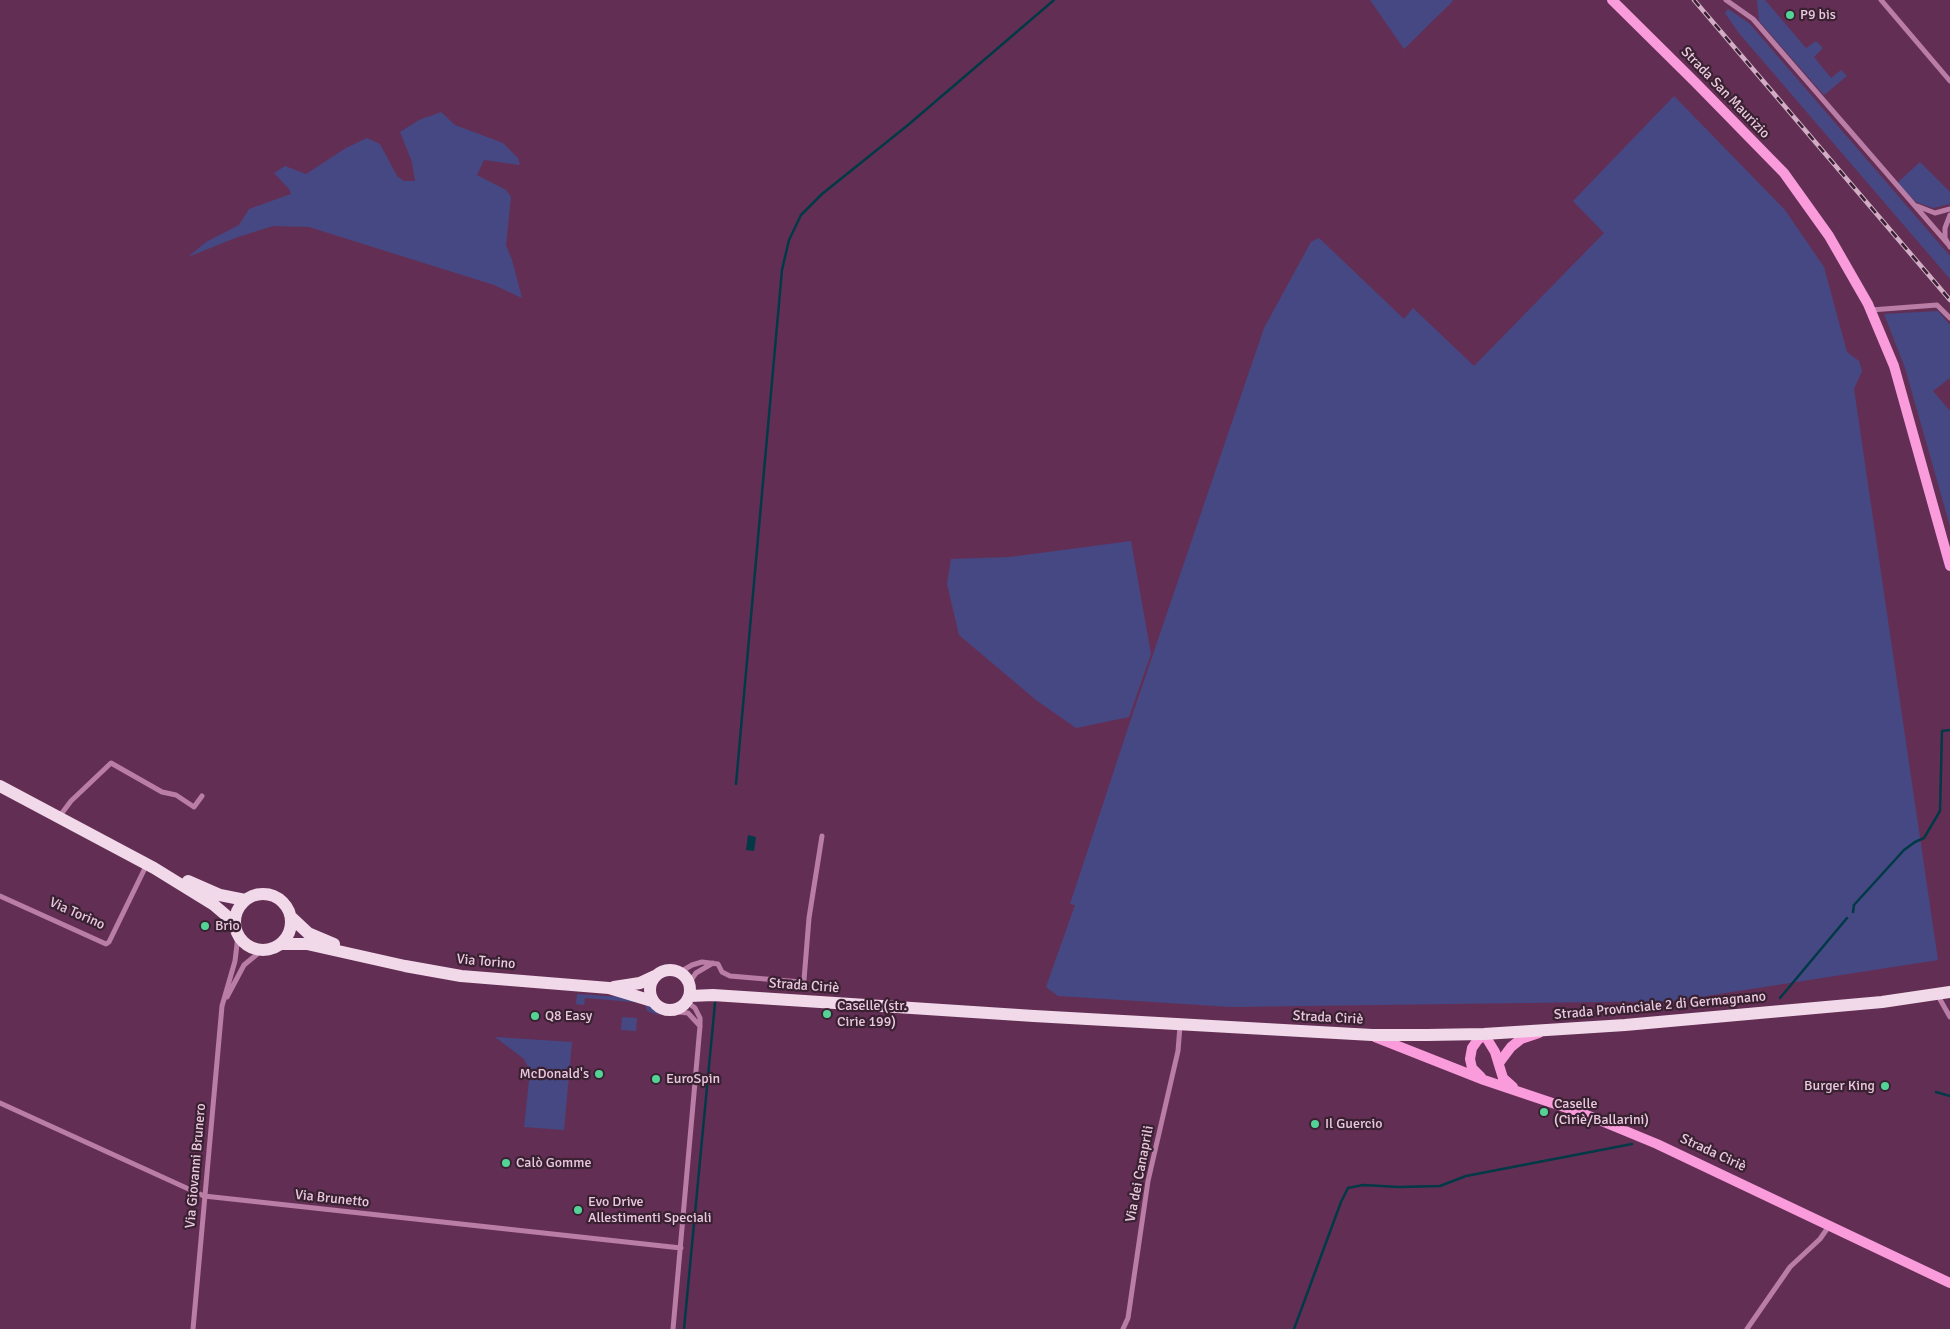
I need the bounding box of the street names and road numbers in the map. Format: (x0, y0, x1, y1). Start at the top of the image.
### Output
street label: Strada San Maurizio (1677, 44, 1773, 142)
street label: Via Torino (47, 894, 107, 934)
street label: Via Torino (456, 951, 516, 973)
street label: Strada Ciriè (768, 975, 840, 997)
street label: Strada Provinciale 2 di Germagnano (1553, 988, 1767, 1024)
street label: Strada Ciriè (1292, 1008, 1364, 1028)
street label: Via Giovanni Brunero (182, 1103, 210, 1229)
street label: Via dei Canaprili (1122, 1124, 1158, 1224)
street label: Strada Ciriè (1677, 1130, 1749, 1176)
street label: Via Brunetto (294, 1187, 370, 1211)

